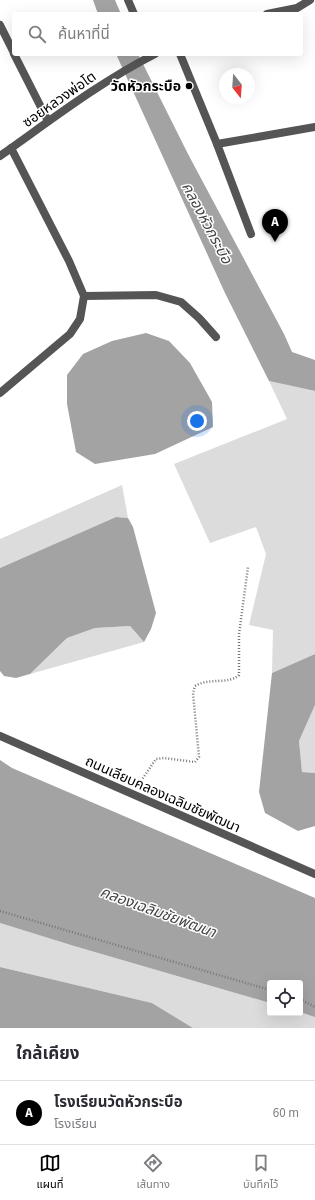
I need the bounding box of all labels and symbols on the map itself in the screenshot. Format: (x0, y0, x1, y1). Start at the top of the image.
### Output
street label: ซอยหลวงพ่อโต (19, 67, 100, 133)
north arrow (219, 68, 255, 104)
place label: วัดหัวกระบือ (111, 77, 181, 97)
marker: วัดหัวกระบือ (184, 81, 194, 91)
water label: คลองหัวกระบือ (176, 179, 238, 269)
pin: A (262, 209, 288, 242)
your location (187, 411, 207, 431)
street label: ถนนเลียบคลองเฉลิมชัยพัฒนา (82, 752, 243, 838)
water label: คลองเฉลิมชัยพัฒนา (97, 882, 220, 944)

